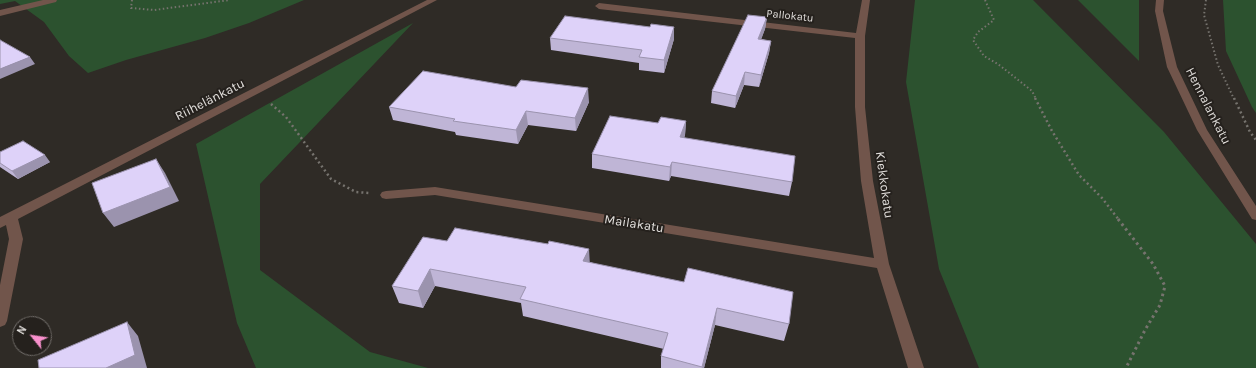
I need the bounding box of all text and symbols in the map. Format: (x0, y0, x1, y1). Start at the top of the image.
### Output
street label: Pallokatu (766, 7, 814, 25)
street label: Hennalankatu (1182, 65, 1234, 147)
street label: Riihelänkatu (173, 76, 247, 124)
street label: Kiekkokatu (872, 151, 896, 219)
street label: Mailakatu (603, 212, 665, 236)
north arrow (12, 316, 52, 356)
text: N (14, 324, 30, 337)

